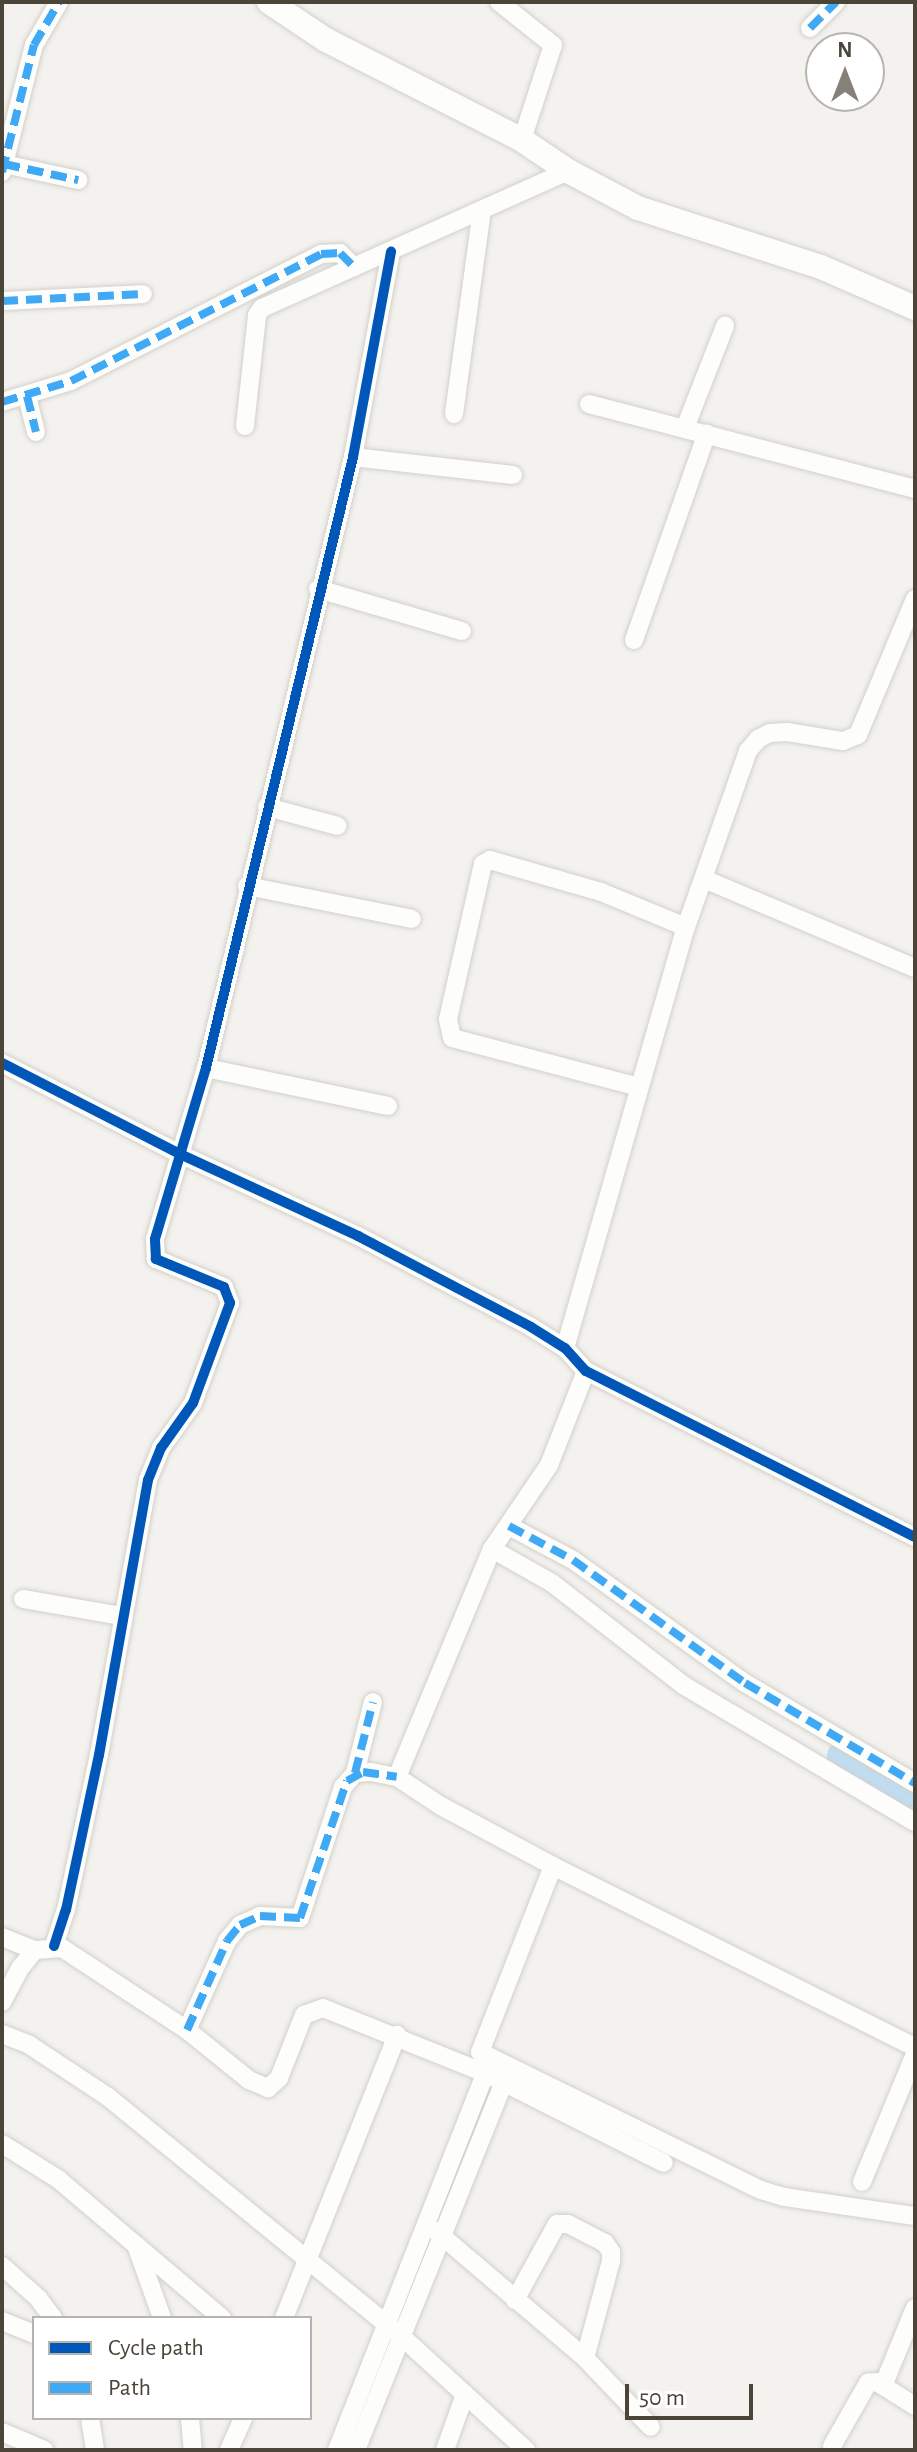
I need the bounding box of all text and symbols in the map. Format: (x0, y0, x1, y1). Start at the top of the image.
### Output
north arrow (805, 32, 885, 112)
text: N (837, 39, 853, 61)
legend (32, 2316, 312, 2420)
text: Cycle path (108, 2336, 204, 2360)
scale bar (629, 2368, 757, 2418)
text: Path (108, 2376, 151, 2400)
text: 50 m (639, 2386, 685, 2410)

